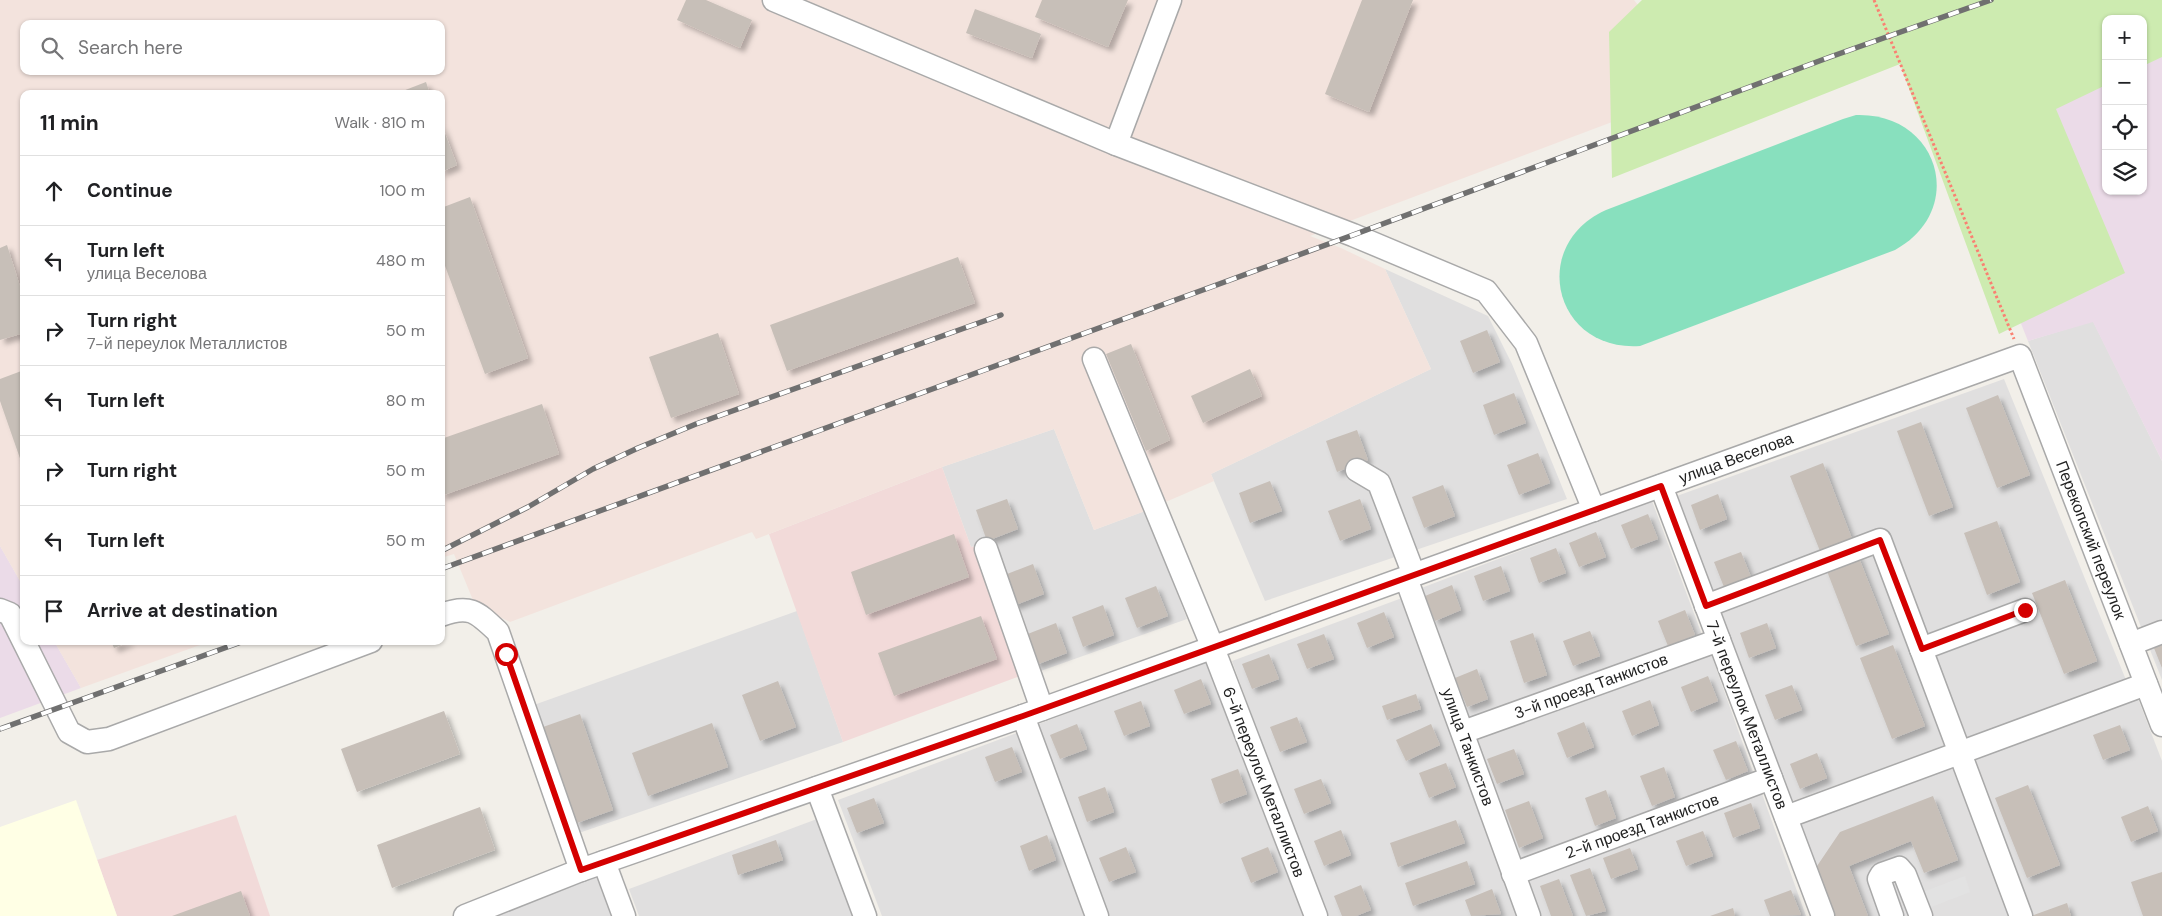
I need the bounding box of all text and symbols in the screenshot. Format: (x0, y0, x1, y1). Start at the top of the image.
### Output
map controls (2102, 15, 2147, 195)
button: + (2102, 15, 2147, 60)
search box (20, 20, 445, 75)
icon: search (38, 34, 66, 62)
text: Search here (78, 35, 183, 60)
button: − (2102, 60, 2147, 105)
button: locate (2102, 105, 2147, 150)
text: 11 min (40, 109, 99, 137)
text: Walk · 810 m (334, 112, 425, 133)
button: layers (2102, 150, 2147, 195)
icon: ahead (40, 177, 68, 205)
text: Continue (87, 178, 173, 203)
text: 100 m (380, 180, 425, 201)
text: Turn left (87, 238, 165, 263)
icon: left (40, 247, 68, 275)
text: 480 m (376, 250, 425, 271)
text: улица Веселова (87, 263, 207, 284)
text: Turn right (87, 308, 177, 333)
icon: right (40, 317, 68, 345)
text: 50 m (386, 320, 425, 341)
text: 7-й переулок Металлистов (87, 333, 287, 354)
icon: left (40, 387, 68, 415)
text: Turn left (87, 388, 165, 413)
text: 80 m (386, 390, 425, 411)
street label: улица Веселова (1676, 428, 1796, 488)
icon: right (40, 457, 68, 485)
text: Turn right (87, 458, 177, 483)
street label: Перекопский переулок (2051, 458, 2131, 623)
text: 50 m (386, 460, 425, 481)
icon: left (40, 527, 68, 555)
text: Turn left (87, 528, 165, 553)
text: 50 m (386, 530, 425, 551)
icon: arrive (40, 597, 68, 625)
text: Arrive at destination (87, 598, 278, 623)
route end (2014, 599, 2037, 622)
street label: 7-й переулок Металлистов (1701, 618, 1793, 812)
route start (495, 643, 518, 666)
street label: 3-й проезд Танкистов (1511, 648, 1671, 724)
street label: 6-й переулок Металлистов (1218, 684, 1310, 880)
street label: улица Танкистов (1437, 685, 1499, 809)
street label: 2-й проезд Танкистов (1562, 788, 1722, 864)

